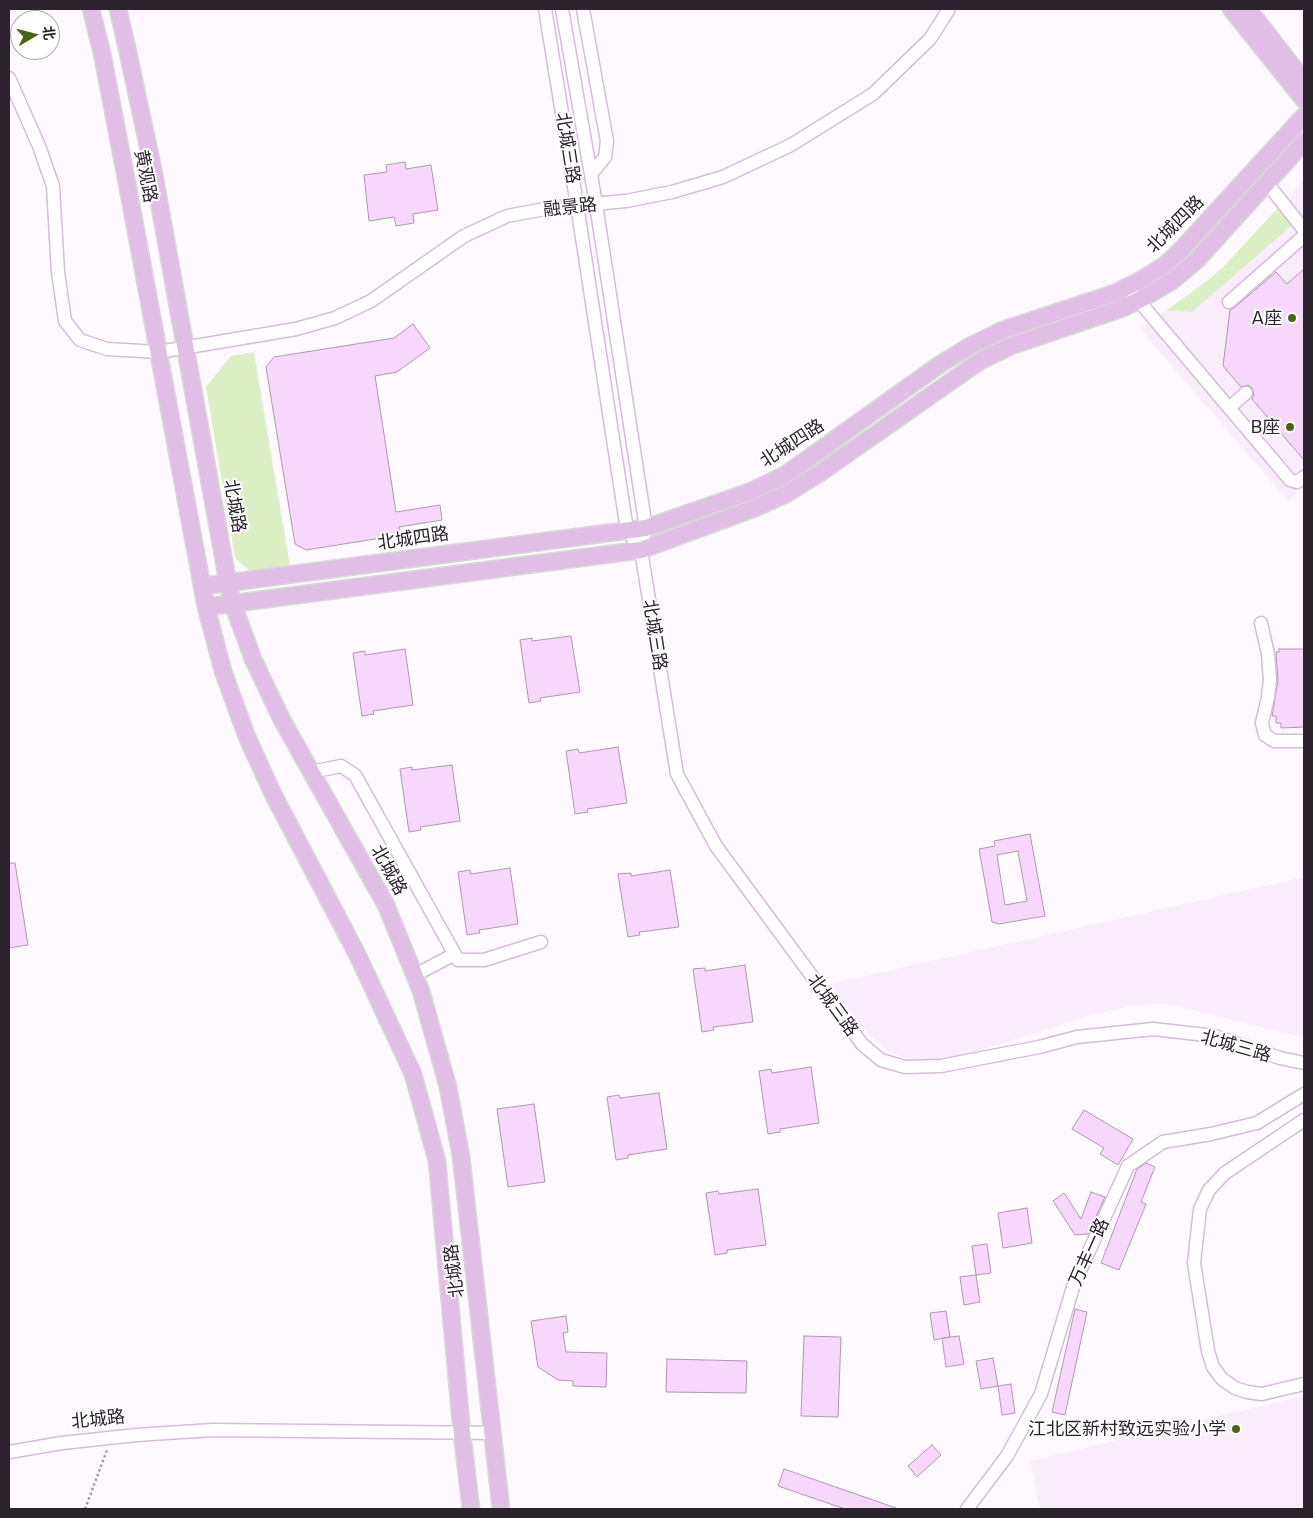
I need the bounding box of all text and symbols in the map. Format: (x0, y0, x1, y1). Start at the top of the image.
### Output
north arrow (10, 10, 60, 60)
text: 北 (40, 25, 59, 41)
street label: 北城三路 (552, 111, 584, 185)
street label: 黄观路 (130, 147, 162, 205)
street label: 北城四路 (1142, 191, 1208, 257)
street label: 融景路 (542, 193, 598, 221)
place label: A座 (1252, 307, 1282, 329)
marker: A座 (1286, 312, 1298, 324)
street label: 北城四路 (756, 414, 828, 472)
place label: B座 (1250, 416, 1280, 438)
marker: B座 (1284, 421, 1296, 433)
street label: 北城路 (220, 478, 250, 534)
street label: 北城四路 (376, 522, 450, 554)
street label: 北城三路 (639, 598, 671, 672)
street label: 北城路 (366, 841, 412, 899)
street label: 北城三路 (803, 970, 863, 1040)
street label: 北城三路 (1198, 1026, 1274, 1066)
street label: 万丰一路 (1064, 1215, 1114, 1289)
street label: 北城路 (440, 1243, 468, 1299)
street label: 北城路 (70, 1405, 126, 1433)
place label: 江北区新村致远实验小学 (1028, 1418, 1226, 1440)
marker: 江北区新村致远实验小学 (1230, 1423, 1242, 1435)

